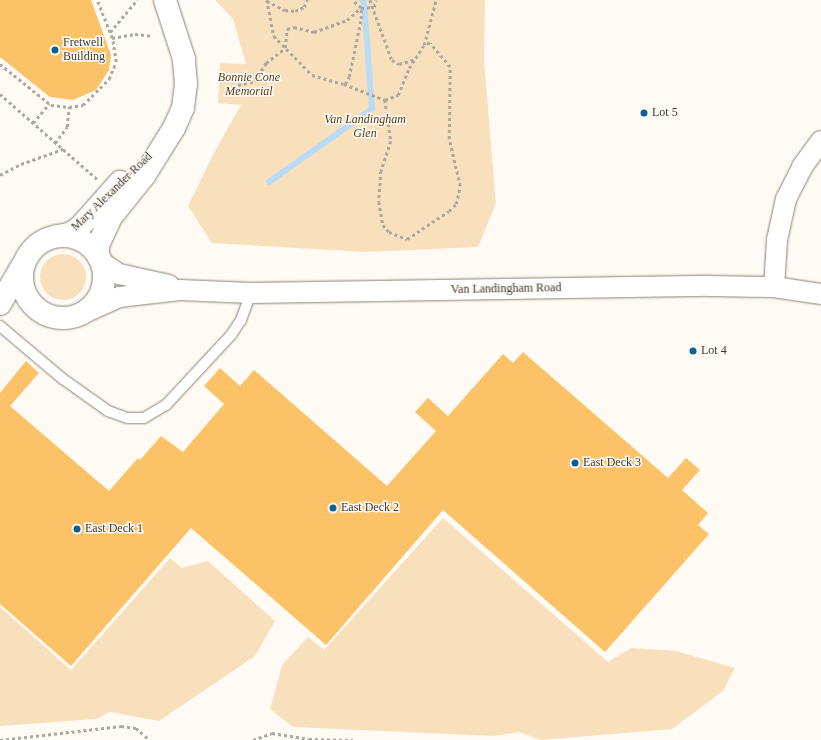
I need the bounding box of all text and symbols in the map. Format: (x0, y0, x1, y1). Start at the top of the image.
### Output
place label: Fretwell Building (63, 36, 105, 64)
marker: Fretwell Building (50, 45, 60, 55)
park label: Bonnie Cone Memorial (218, 71, 280, 99)
place label: Lot 5 (652, 106, 678, 120)
marker: Lot 5 (639, 108, 649, 118)
park label: Van Landingham Glen (324, 113, 406, 141)
street label: Mary Alexander Road (68, 150, 156, 234)
street label: Van Landingham Road (451, 281, 561, 297)
place label: Lot 4 (701, 344, 727, 358)
marker: Lot 4 (688, 346, 698, 356)
place label: East Deck 3 (583, 456, 641, 470)
marker: East Deck 3 (570, 458, 580, 468)
place label: East Deck 2 (341, 501, 399, 515)
marker: East Deck 2 (328, 503, 338, 513)
place label: East Deck 1 (85, 522, 143, 536)
marker: East Deck 1 (72, 524, 82, 534)

